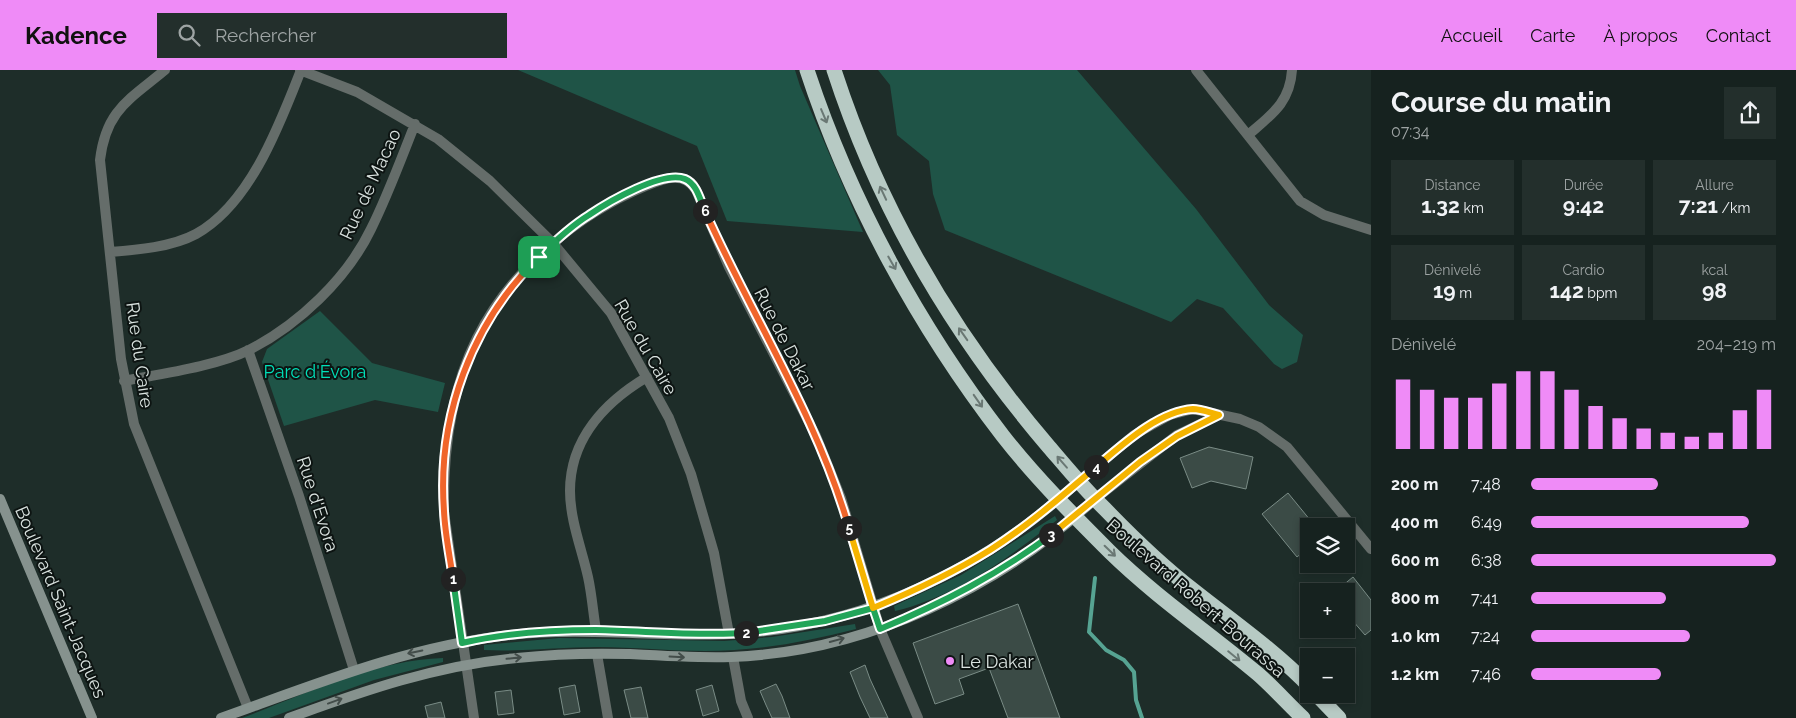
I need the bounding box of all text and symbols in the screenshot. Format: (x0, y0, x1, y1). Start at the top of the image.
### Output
search box (157, 13, 507, 58)
text: Kadence (25, 21, 127, 50)
icon: search (175, 21, 203, 49)
text: Rechercher (215, 24, 317, 46)
text: Accueil (1441, 25, 1502, 46)
text: Carte (1530, 25, 1575, 46)
text: À propos (1603, 25, 1678, 46)
text: Contact (1706, 25, 1771, 46)
text: Course du matin (1391, 86, 1611, 119)
button: share (1724, 87, 1776, 139)
one-way arrow (819, 108, 829, 123)
text: 07:34 (1391, 122, 1430, 141)
street label: Rue de Macao (335, 125, 405, 243)
text: Distance (1424, 177, 1481, 193)
text: Durée (1564, 177, 1603, 193)
text: Allure (1695, 177, 1734, 193)
one-way arrow (878, 186, 888, 201)
text: 1.32 (1421, 193, 1460, 218)
text: 9:42 (1563, 193, 1604, 218)
text: 7:21 (1679, 193, 1718, 218)
pin: 6 (692, 198, 718, 224)
text: km (1460, 200, 1484, 216)
text: /km (1718, 200, 1750, 216)
text: 6 (701, 203, 710, 219)
pin (518, 236, 560, 278)
icon: arrive (525, 243, 553, 271)
one-way arrow (887, 256, 897, 271)
text: Dénivelé (1424, 262, 1481, 278)
text: Cardio (1562, 262, 1605, 278)
text: kcal (1701, 262, 1728, 278)
text: 19 (1433, 278, 1456, 303)
text: 142 (1550, 278, 1584, 303)
text: 98 (1702, 278, 1727, 303)
street label: Rue de Dakar (750, 284, 820, 394)
text: m (1456, 285, 1472, 301)
text: bpm (1584, 285, 1617, 301)
street label: Rue du Caire (610, 296, 682, 399)
street label: Rue du Caire (122, 301, 158, 410)
one-way arrow (958, 327, 968, 341)
text: Dénivelé (1391, 335, 1456, 354)
text: 204–219 m (1697, 335, 1776, 354)
park label: Parc d'Évora (264, 360, 366, 382)
one-way arrow (973, 393, 983, 407)
street label: Rue d'Evora (293, 454, 343, 554)
pin: 4 (1084, 454, 1108, 480)
one-way arrow (1057, 456, 1068, 469)
text: 4 (1093, 459, 1101, 475)
text: 200 m (1391, 475, 1438, 494)
text: 7:48 (1471, 475, 1501, 494)
street label: Boulevard Saint-Jacques (11, 503, 111, 701)
text: 400 m (1391, 513, 1439, 532)
text: 6:49 (1471, 513, 1502, 532)
street label: Boulevard Robert-Bourassa (1102, 515, 1290, 681)
pin: 5 (836, 516, 862, 540)
map controls (1300, 518, 1355, 703)
button: layers (1300, 518, 1355, 573)
text: 5 (846, 520, 853, 536)
pin: 3 (1038, 522, 1064, 548)
text: 3 (1048, 527, 1055, 543)
one-way arrow (1104, 545, 1116, 557)
text: 600 m (1391, 551, 1439, 570)
text: 6:38 (1471, 551, 1502, 570)
pin: 1 (440, 566, 466, 592)
text: 1 (450, 571, 457, 587)
button: + (1300, 583, 1355, 638)
text: 800 m (1391, 589, 1439, 608)
text: 7:41 (1471, 589, 1498, 608)
pin: 2 (734, 620, 758, 646)
text: 2 (743, 625, 750, 641)
text: 1.0 km (1391, 627, 1440, 646)
text: 7:24 (1471, 627, 1500, 646)
one-way arrow (829, 635, 845, 645)
one-way arrow (407, 648, 423, 657)
button: − (1300, 648, 1355, 703)
one-way arrow (1228, 650, 1241, 661)
place label: Le Dakar (960, 651, 1034, 672)
one-way arrow (506, 653, 522, 663)
one-way arrow (668, 653, 684, 662)
marker: Le Dakar (944, 655, 956, 667)
text: 1.2 km (1391, 665, 1439, 684)
text: 7:46 (1471, 665, 1501, 684)
one-way arrow (326, 696, 342, 705)

